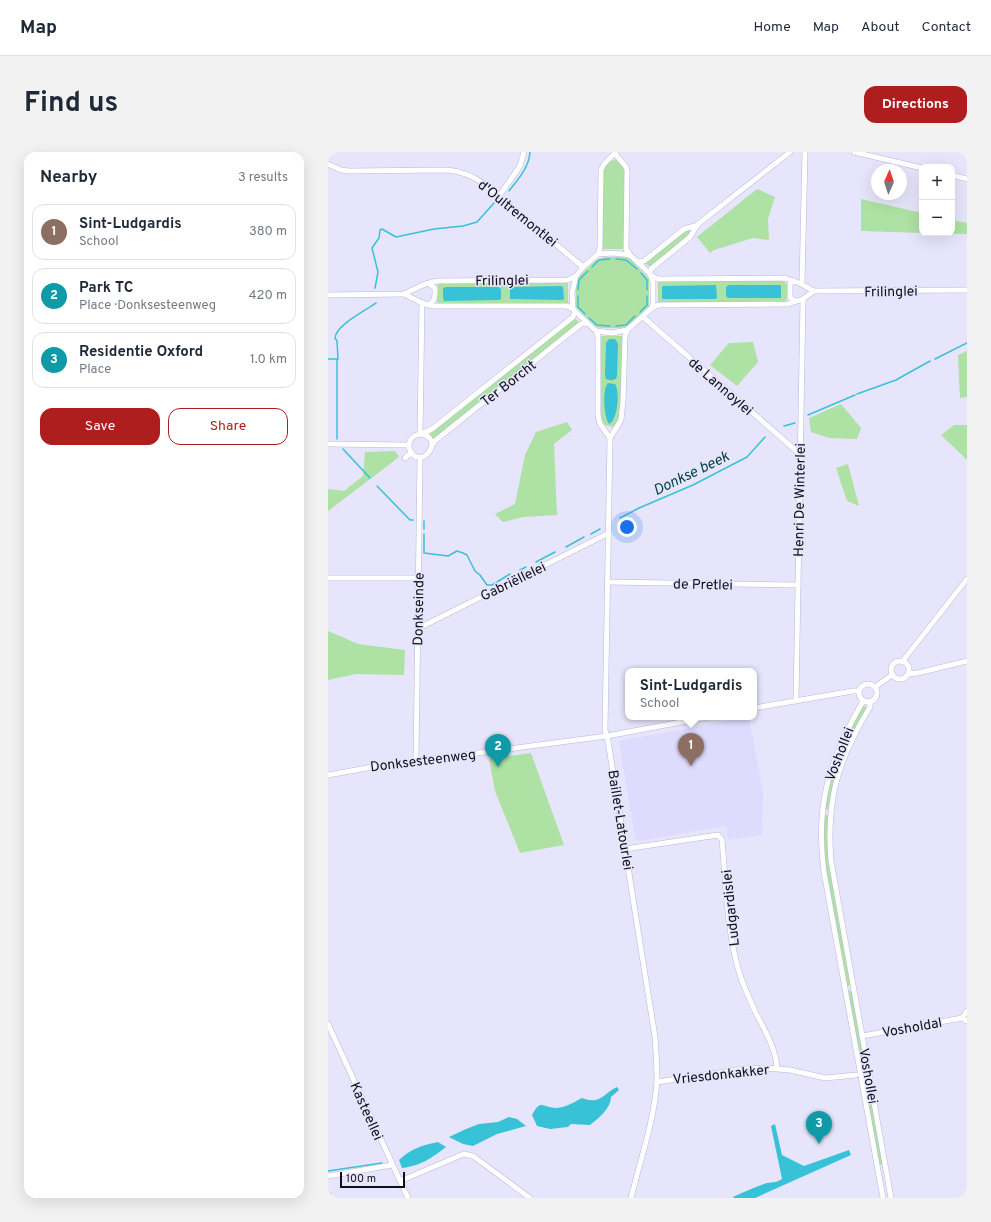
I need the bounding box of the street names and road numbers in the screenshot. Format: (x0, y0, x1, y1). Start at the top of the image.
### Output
street label: d'Oultremontlei (474, 177, 560, 251)
street label: Frilinglei (475, 273, 529, 290)
street label: Frilinglei (864, 284, 918, 301)
street label: de Lannoylei (684, 354, 756, 420)
street label: Ter Borcht (478, 357, 540, 411)
street label: Henri De Winterlei (791, 443, 810, 557)
street label: Gabriëllelei (478, 559, 549, 606)
street label: Donkseinde (410, 572, 429, 646)
street label: de Pretlei (673, 576, 733, 595)
street label: Voshollei (822, 725, 858, 784)
street label: Donksesteenweg (369, 747, 477, 776)
street label: Baillet-Latourlei (603, 769, 636, 871)
street label: Ludgardislei (719, 869, 744, 947)
street label: Vosholdal (881, 1015, 944, 1042)
street label: Voshollei (854, 1047, 881, 1105)
street label: Vriesdonkakker (672, 1062, 771, 1089)
street label: Kasteellei (345, 1080, 386, 1143)

